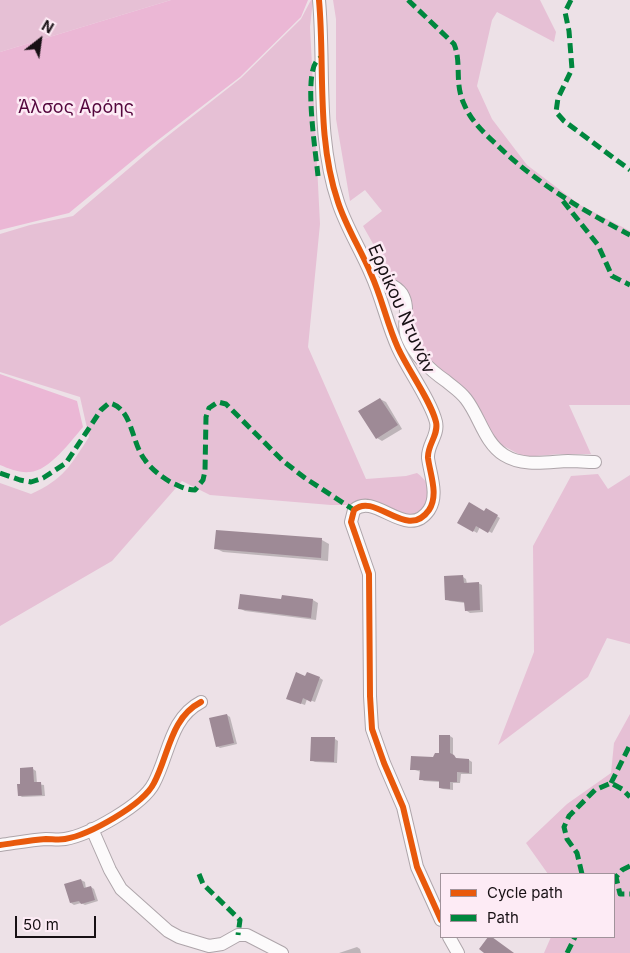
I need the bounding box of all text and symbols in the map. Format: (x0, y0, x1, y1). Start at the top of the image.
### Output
north arrow (15, 15, 65, 65)
text: N (39, 17, 57, 37)
park label: Άλσος Αρόης (18, 97, 134, 119)
street label: Ερρίκου Ντυνάν (363, 241, 439, 377)
legend (440, 873, 615, 938)
text: Cycle path (487, 883, 563, 902)
scale bar (18, 906, 99, 938)
text: Path (487, 908, 519, 927)
text: 50 m (23, 915, 59, 934)

